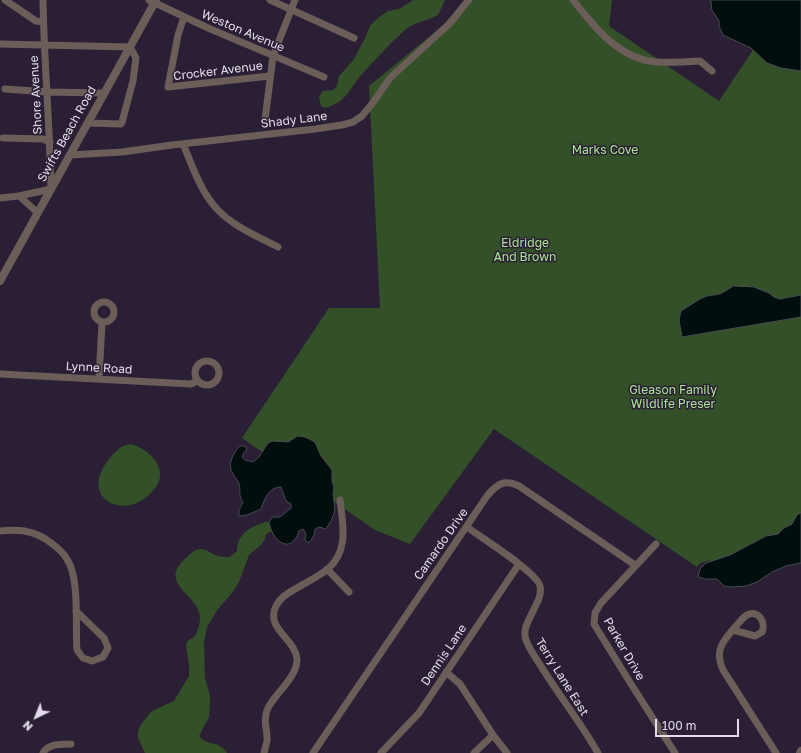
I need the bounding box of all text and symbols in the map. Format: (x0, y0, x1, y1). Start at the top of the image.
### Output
street label: Weston Avenue (199, 7, 287, 55)
street label: Shore Avenue (27, 55, 45, 135)
street label: Crocker Avenue (172, 58, 264, 84)
street label: Swifts Beach Road (35, 84, 99, 184)
street label: Shady Lane (260, 109, 328, 131)
park label: Marks Cove (572, 143, 638, 157)
park label: Eldridge And Brown (494, 236, 556, 264)
street label: Lynne Road (65, 359, 133, 377)
park label: Gleason Family Wildlife Preser (629, 383, 717, 411)
street label: Camardo Drive (411, 505, 471, 583)
street label: Parker Drive (600, 615, 648, 683)
street label: Dennis Lane (418, 622, 470, 688)
street label: Terry Lane East (532, 635, 592, 719)
north arrow (16, 697, 56, 737)
scale bar (657, 711, 741, 737)
text: 100 m (662, 718, 696, 733)
text: N (20, 719, 35, 734)

